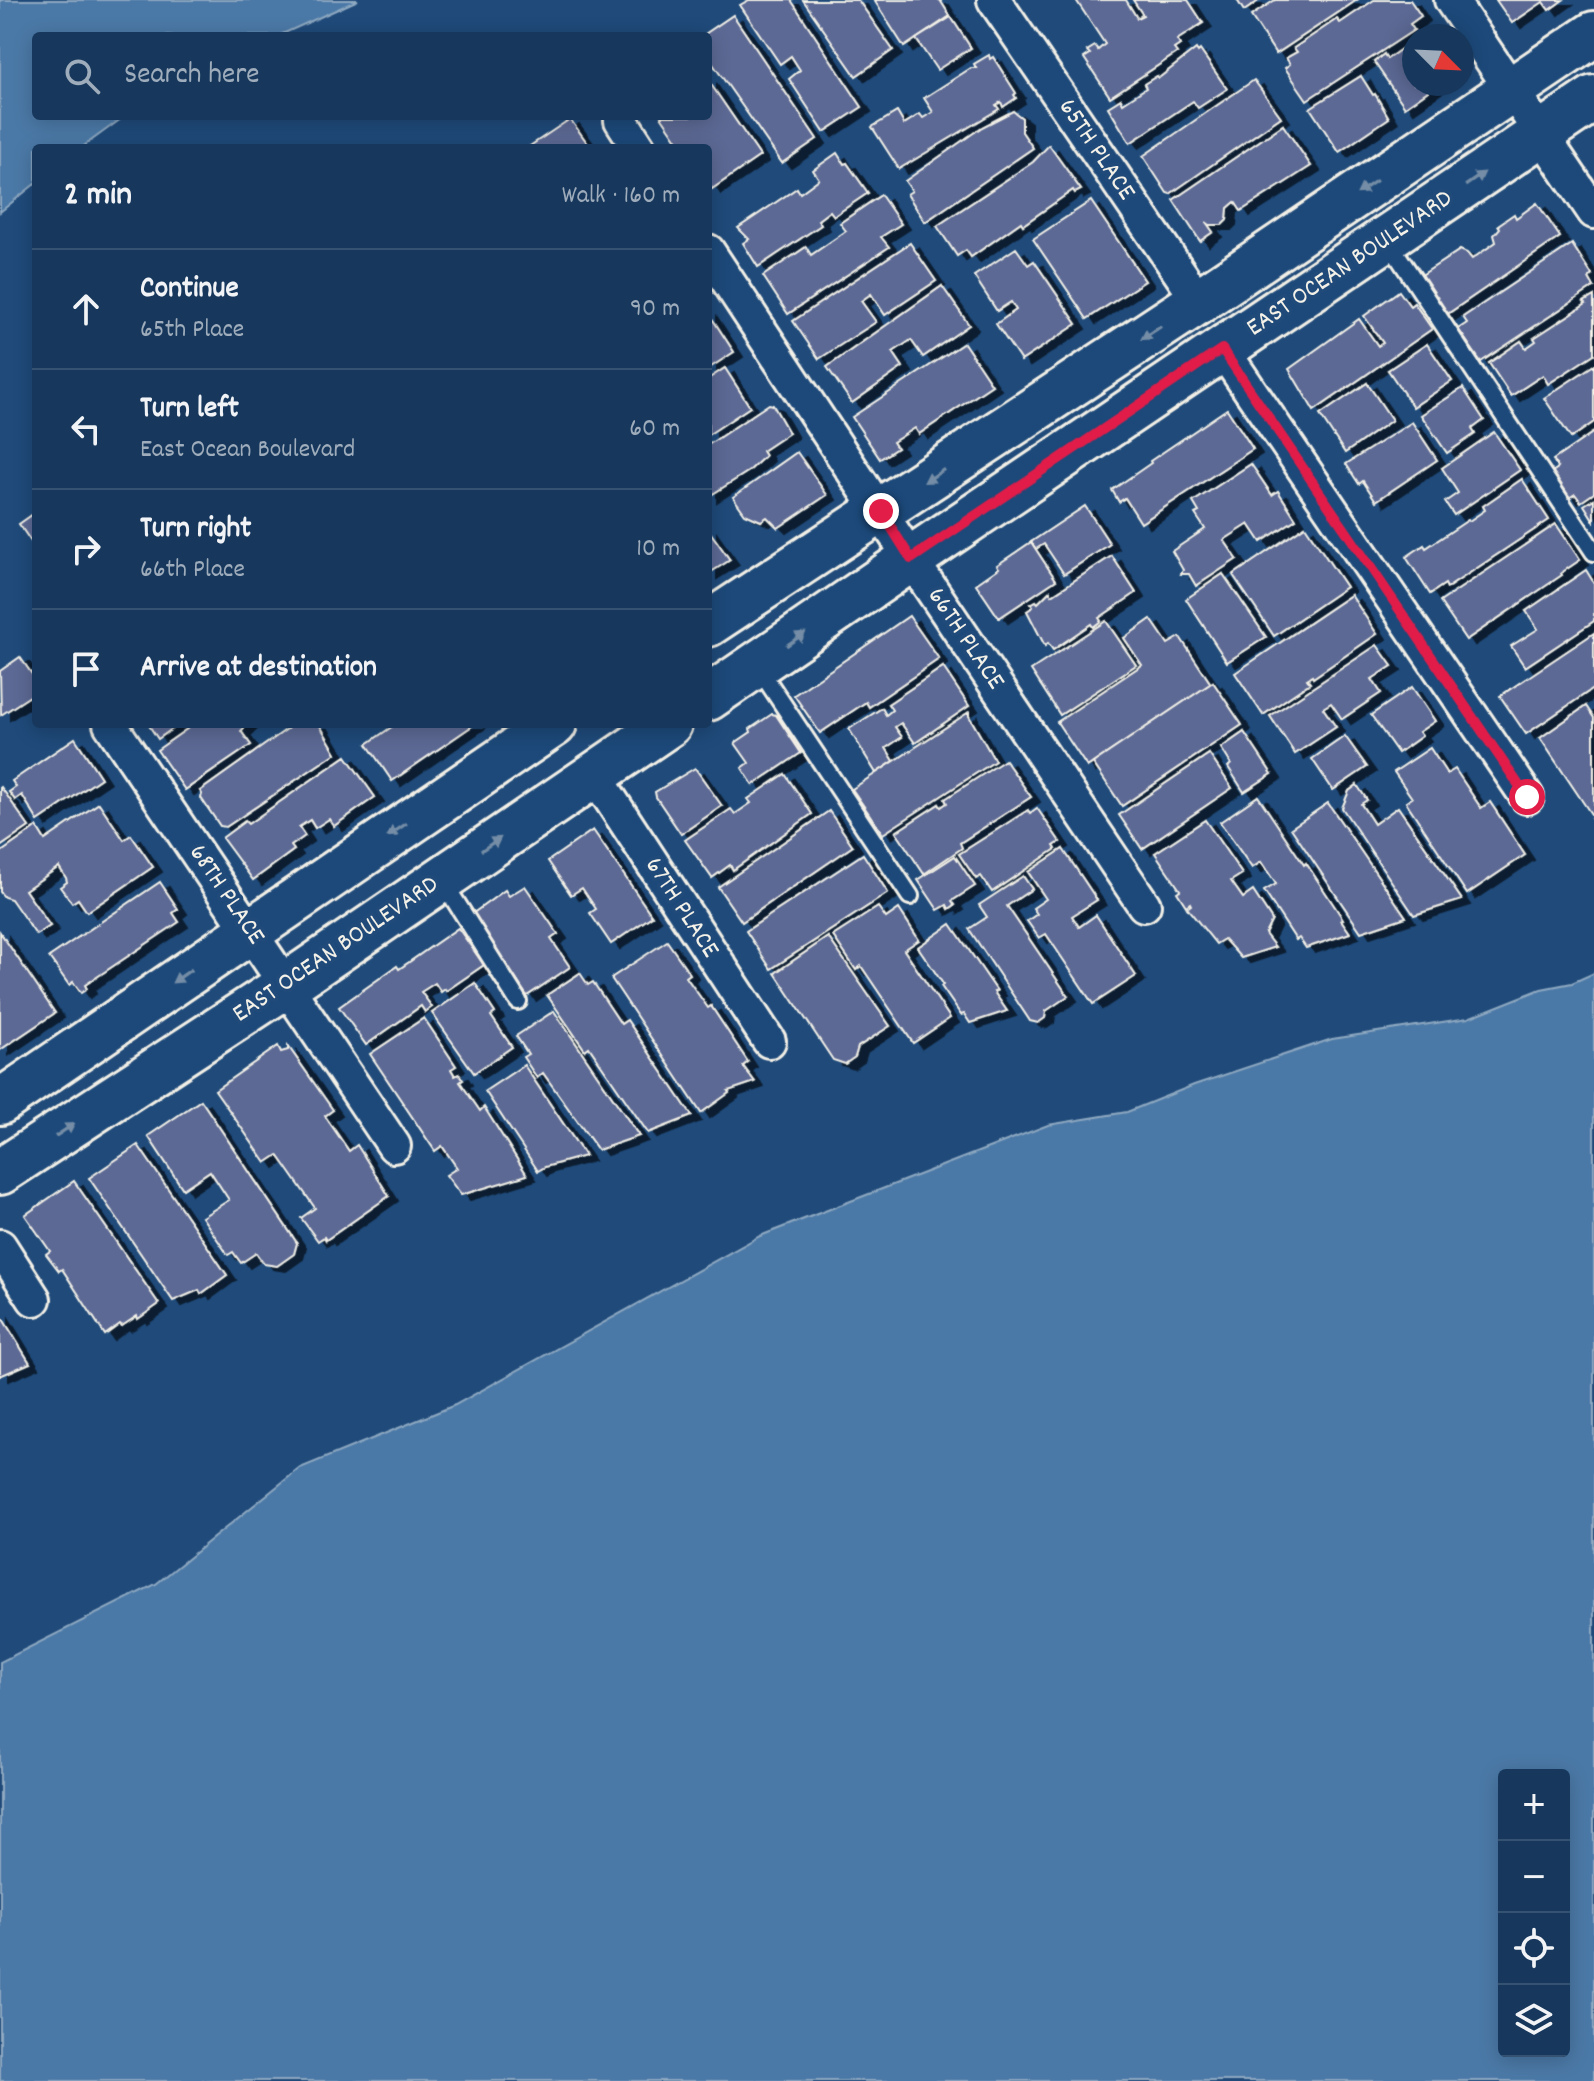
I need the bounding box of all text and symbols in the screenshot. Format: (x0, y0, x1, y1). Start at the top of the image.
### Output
north arrow (1402, 24, 1474, 96)
search box (32, 32, 712, 120)
icon: search (60, 54, 104, 98)
text: Search here (124, 55, 260, 98)
street label: 65TH PLACE (1048, 92, 1144, 208)
text: 2 min (64, 172, 132, 221)
one-way arrow (1464, 172, 1485, 187)
text: Walk · 160 m (562, 178, 680, 215)
one-way arrow (1356, 180, 1377, 195)
street label: EAST OCEAN BOULEVARD (1240, 181, 1460, 347)
text: Continue (140, 269, 239, 312)
icon: ahead (64, 287, 108, 331)
text: 90 m (630, 291, 680, 328)
text: 65th Place (140, 312, 244, 349)
one-way arrow (1140, 325, 1162, 339)
text: Turn left (140, 389, 239, 432)
icon: left (64, 407, 108, 451)
text: 60 m (629, 411, 680, 448)
text: East Ocean Boulevard (140, 432, 355, 469)
one-way arrow (923, 468, 945, 483)
route end (863, 493, 899, 529)
text: Turn right (140, 509, 251, 552)
icon: right (64, 527, 108, 571)
text: 10 m (636, 531, 680, 568)
text: 66th Place (140, 552, 245, 589)
street label: 66TH PLACE (917, 580, 1013, 698)
one-way arrow (785, 632, 806, 647)
icon: arrive (64, 647, 108, 691)
text: Arrive at destination (140, 648, 377, 691)
route start (1509, 779, 1545, 815)
one-way arrow (386, 822, 407, 837)
street label: 68TH PLACE (179, 837, 273, 953)
one-way arrow (480, 837, 501, 852)
street label: 67TH PLACE (635, 850, 728, 966)
street label: EAST OCEAN BOULEVARD (226, 867, 446, 1033)
one-way arrow (171, 968, 192, 983)
one-way arrow (55, 1122, 76, 1137)
map controls (1498, 1769, 1570, 2057)
button: + (1498, 1769, 1570, 1841)
button: − (1498, 1841, 1570, 1913)
button: locate (1498, 1913, 1570, 1985)
button: layers (1498, 1985, 1570, 2057)

